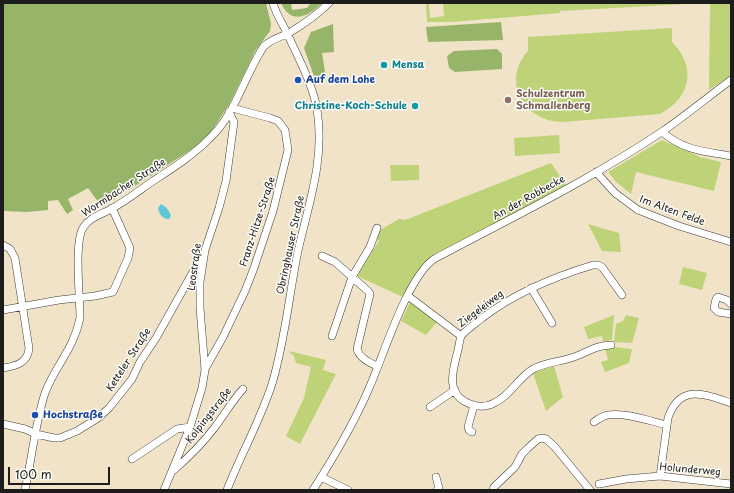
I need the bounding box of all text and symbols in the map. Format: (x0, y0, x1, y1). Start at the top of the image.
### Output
place label: Mensa (392, 59, 424, 71)
marker: Mensa (379, 60, 389, 70)
place label: Auf dem Lohe (306, 74, 375, 86)
marker: Auf dem Lohe (293, 75, 303, 85)
place label: Schulzentrum Schmallenberg (516, 88, 590, 112)
marker: Schulzentrum Schmallenberg (503, 95, 513, 105)
place label: Christine-Koch-Schule (295, 100, 407, 112)
marker: Christine-Koch-Schule (410, 101, 420, 111)
street label: Wormbacher Straße (80, 156, 168, 220)
street label: An der Robbecke (491, 173, 567, 223)
street label: Franz-Hitze-Straße (238, 176, 278, 268)
street label: Obringhauser Straße (275, 194, 307, 296)
street label: Im Alten Felde (638, 194, 706, 228)
street label: Leostraße (186, 243, 204, 291)
street label: Ziegeleiweg (456, 288, 506, 330)
street label: Ketteler Straße (104, 326, 154, 394)
street label: Kolpingstraße (184, 386, 234, 446)
place label: Hochstraße (43, 409, 103, 421)
marker: Hochstraße (30, 410, 40, 420)
scale bar (10, 459, 112, 485)
street label: Holunderweg (659, 461, 721, 479)
text: 100 m (15, 465, 52, 483)

